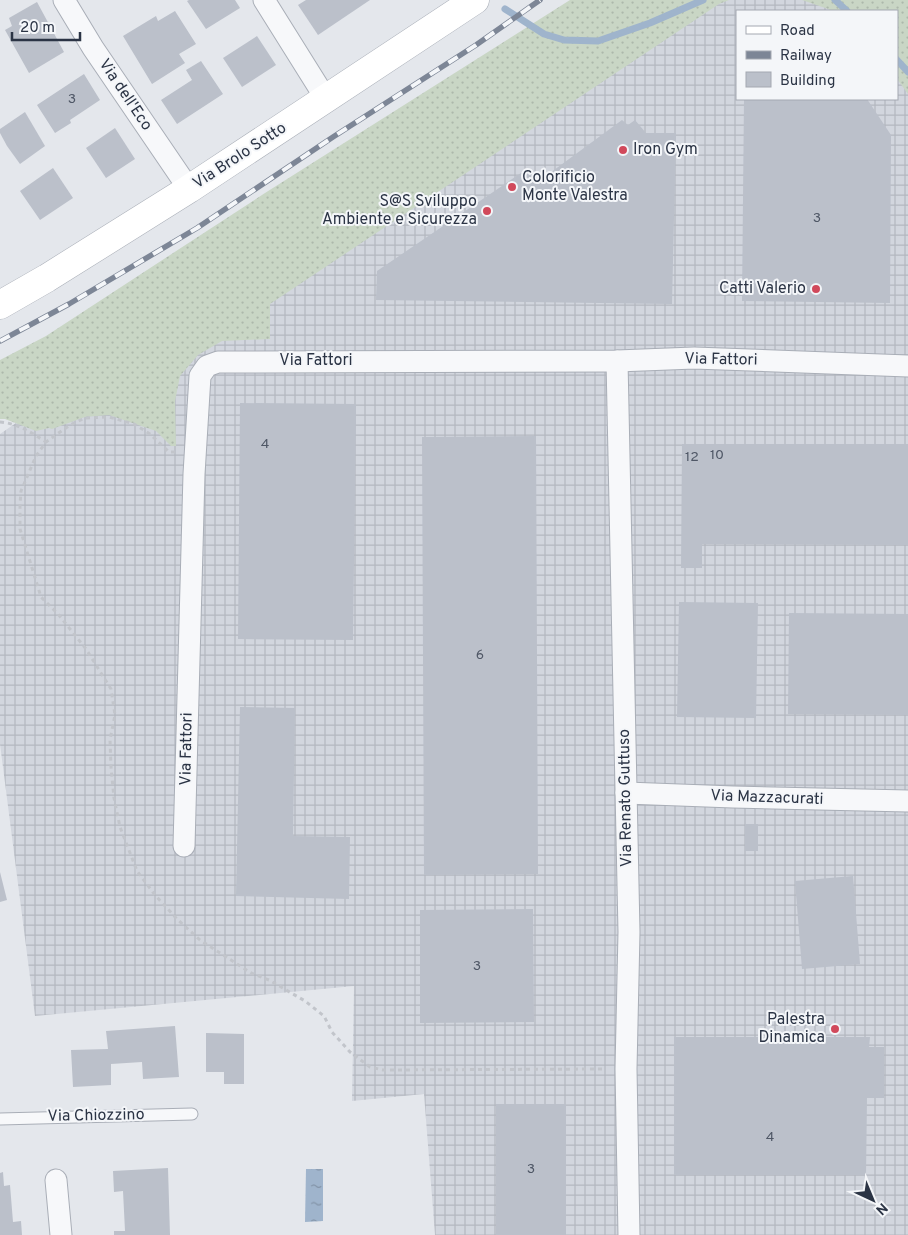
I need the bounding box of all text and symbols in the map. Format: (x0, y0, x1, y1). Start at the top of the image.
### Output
scale bar (12, 10, 80, 42)
legend (736, 10, 898, 100)
text: 20 m (20, 19, 55, 38)
text: Road (780, 22, 815, 41)
text: Railway (780, 47, 832, 66)
street label: Via dell'Eco (94, 55, 156, 135)
text: Building (780, 72, 835, 91)
house number: 3 (68, 91, 76, 108)
street label: Via Brolo Sotto (189, 118, 291, 194)
place label: Iron Gym (633, 140, 698, 160)
marker: Iron Gym (617, 144, 629, 156)
place label: Colorificio Monte Valestra (522, 168, 628, 206)
marker: Colorificio Monte Valestra (506, 181, 518, 193)
place label: S@S Sviluppo Ambiente e Sicurezza (322, 192, 477, 230)
marker: S@S Sviluppo Ambiente e Sicurezza (481, 205, 493, 217)
house number: 3 (813, 210, 821, 227)
place label: Catti Valerio (719, 279, 806, 299)
marker: Catti Valerio (810, 283, 822, 295)
street label: Via Fattori (684, 349, 758, 371)
street label: Via Fattori (279, 351, 353, 371)
house number: 4 (261, 436, 269, 453)
house number: 10 (710, 447, 724, 464)
house number: 12 (685, 449, 699, 466)
house number: 6 (476, 647, 484, 664)
street label: Via Fattori (176, 712, 198, 786)
street label: Via Renato Guttuso (615, 729, 637, 867)
street label: Via Mazzacurati (710, 786, 824, 810)
house number: 3 (473, 958, 481, 975)
place label: Palestra Dinamica (758, 1010, 825, 1048)
marker: Palestra Dinamica (829, 1023, 841, 1035)
street label: Via Chiozzino (47, 1105, 145, 1127)
house number: 4 (766, 1129, 774, 1146)
house number: 3 (527, 1161, 535, 1178)
north arrow (848, 1175, 898, 1225)
text: N (871, 1199, 891, 1218)

